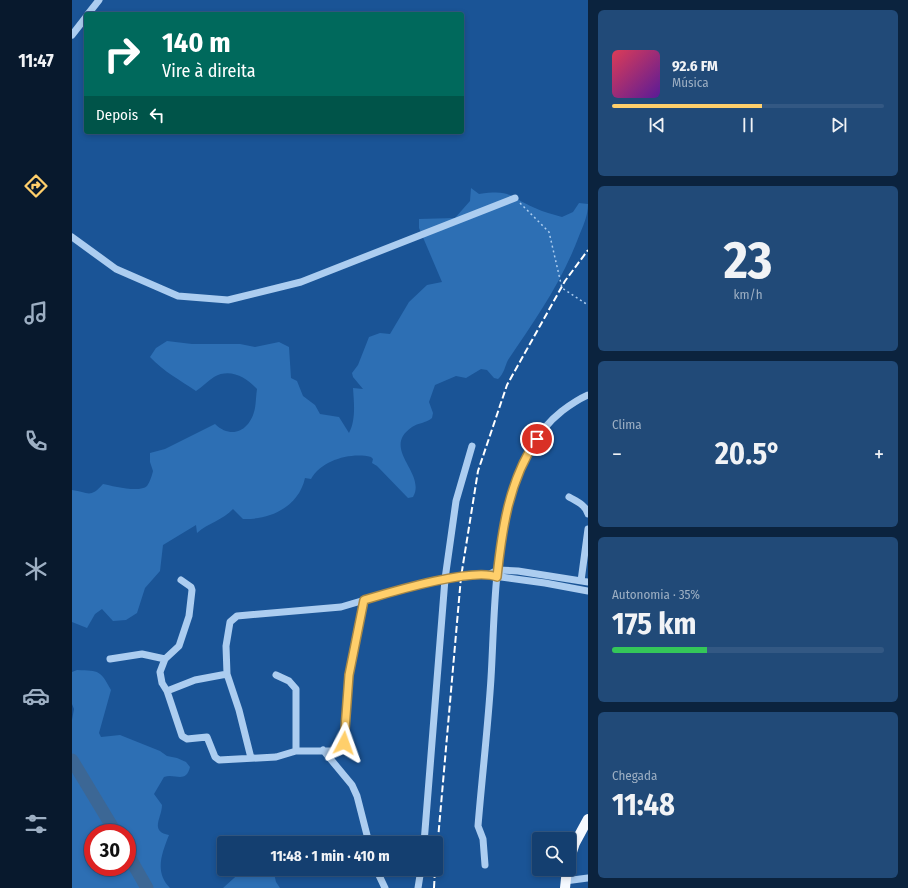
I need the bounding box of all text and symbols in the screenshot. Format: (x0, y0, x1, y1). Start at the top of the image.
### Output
text: 140 m (162, 26, 231, 59)
icon: right (96, 28, 148, 80)
text: 11:47 (18, 50, 54, 72)
text: 92.6 FM (672, 57, 718, 75)
text: Vire à direita (162, 60, 256, 82)
text: Música (672, 75, 709, 90)
icon: left (146, 104, 168, 126)
text: Depois (96, 106, 138, 124)
icon: previous (646, 114, 668, 136)
icon: pause (737, 114, 759, 136)
icon: next (828, 114, 850, 136)
icon: directions (22, 172, 50, 200)
text: 23 (724, 229, 772, 292)
text: km/h (734, 287, 763, 302)
icon: music (22, 299, 50, 327)
text: Clima (612, 417, 642, 432)
pin (520, 422, 554, 456)
icon: phone (22, 427, 50, 455)
icon: arrive (526, 428, 548, 450)
text: 20.5° (715, 436, 781, 472)
text: − (612, 441, 622, 468)
text: + (874, 441, 884, 468)
icon: climate (22, 555, 50, 583)
text: Autonomia · 35% (612, 587, 700, 602)
text: 175 km (612, 606, 696, 642)
icon: car (22, 682, 50, 710)
position arrow (323, 722, 365, 764)
text: Chegada (612, 768, 657, 783)
text: 11:48 (612, 787, 675, 823)
icon: filters (22, 810, 50, 838)
speed limit sign: 30 (84, 824, 136, 876)
map controls (532, 832, 576, 876)
button: search (532, 832, 576, 876)
text: 11:48 · 1 min · 410 m (270, 847, 390, 865)

